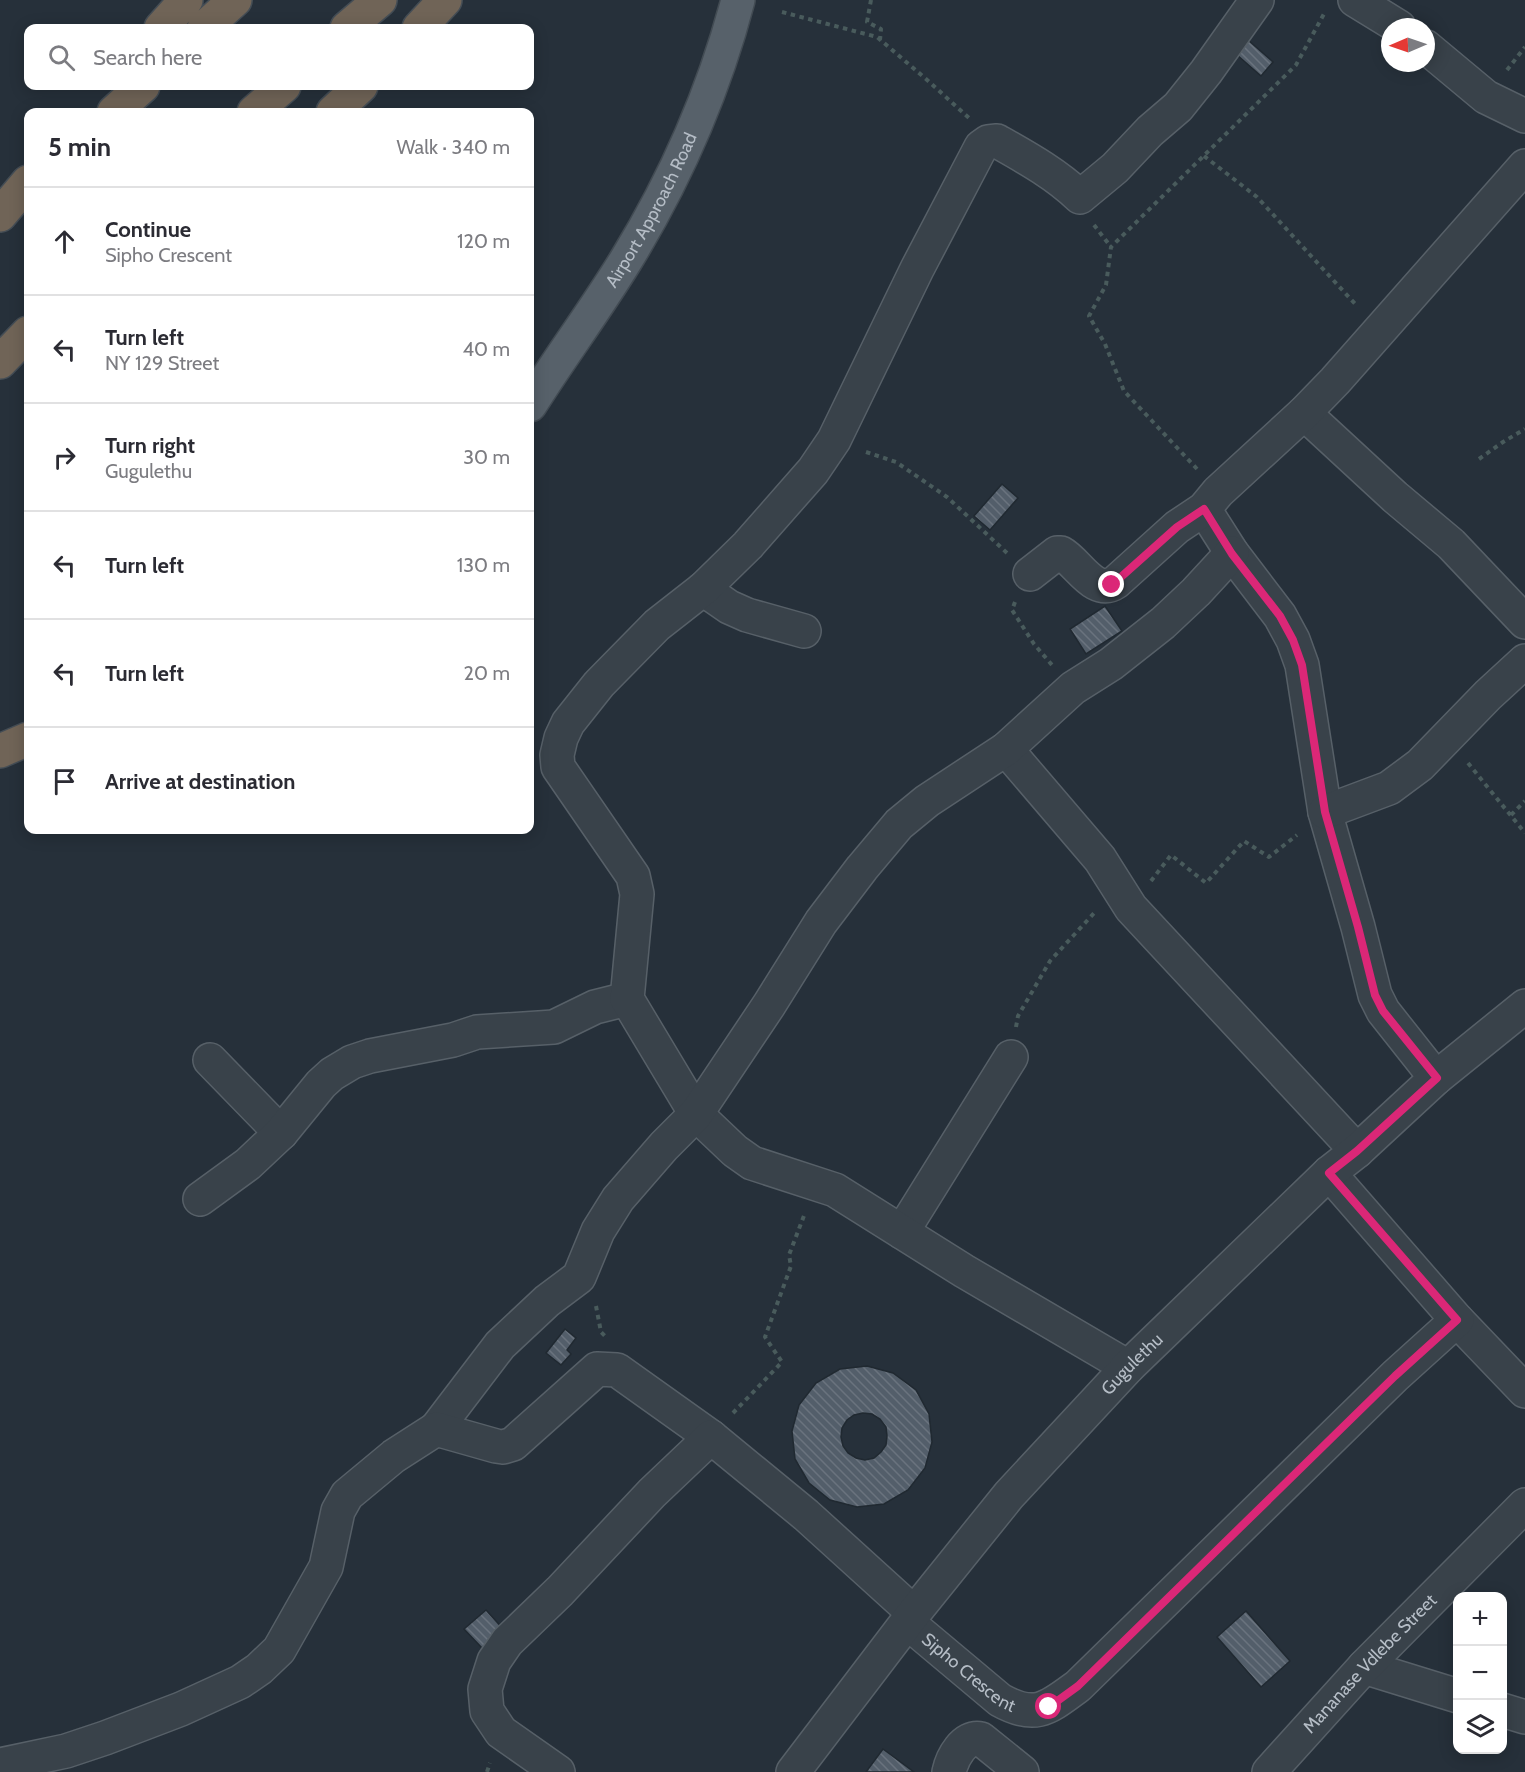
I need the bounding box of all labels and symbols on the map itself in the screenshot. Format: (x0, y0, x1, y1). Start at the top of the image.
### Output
north arrow (1381, 18, 1435, 72)
street label: Airport Approach Road (601, 129, 702, 291)
route end (1098, 571, 1124, 597)
street label: Gugulethu (1097, 1328, 1167, 1400)
street label: Mananase Vdlebe Street (1298, 1589, 1441, 1738)
street label: Sipho Crescent (917, 1628, 1019, 1717)
route start (1035, 1693, 1061, 1719)

